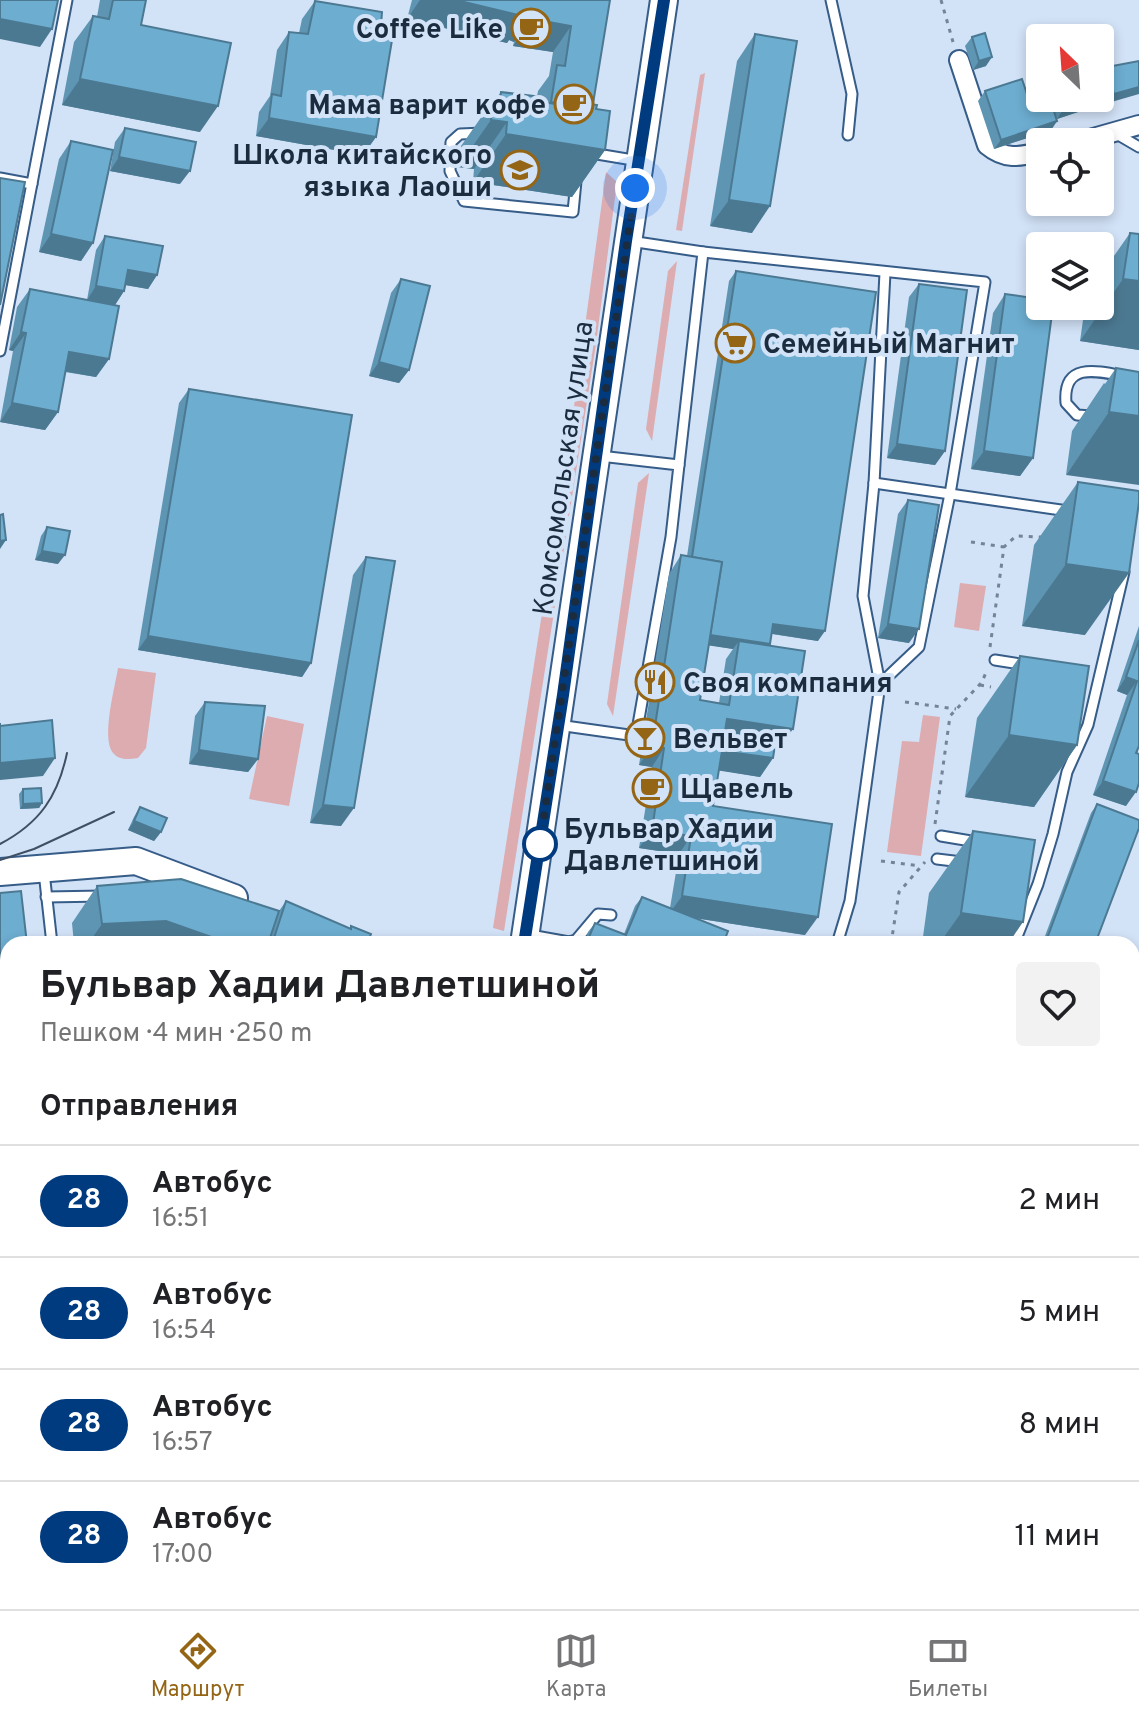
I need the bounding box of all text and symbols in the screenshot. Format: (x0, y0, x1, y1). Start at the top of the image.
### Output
cafe icon: Coffee Like (510, 7, 552, 49)
place label: Coffee Like (356, 13, 503, 49)
north arrow (1026, 24, 1114, 112)
map controls (1026, 24, 1114, 320)
cafe icon: Мама варит кофе (553, 83, 595, 125)
place label: Мама варит кофе (308, 89, 546, 125)
button: locate (1026, 128, 1114, 216)
place label: Школа китайского языка Лаоши (232, 139, 492, 207)
school or university icon: Школа китайского языка Лаоши (499, 149, 541, 191)
your location (615, 168, 655, 208)
button: layers (1026, 232, 1114, 320)
street label: Комсомольская улица (526, 319, 603, 618)
supermarket icon: Семейный Магнит (714, 322, 756, 364)
place label: Семейный Магнит (763, 328, 1015, 364)
restaurant icon: Своя компания (634, 661, 676, 703)
place label: Своя компания (683, 667, 893, 703)
bar icon: Вельвет (624, 717, 666, 759)
place label: Вельвет (673, 723, 788, 759)
cafe icon: Щавель (631, 767, 673, 809)
place label: Щавель (680, 773, 794, 809)
place label: Бульвар Хадии Давлетшиной (564, 813, 774, 881)
marker: Бульвар Хадии Давлетшиной (523, 827, 557, 861)
button: heart (1016, 962, 1100, 1046)
text: Бульвар Хадии Давлетшиной (40, 963, 600, 1012)
text: Пешком · 4 мин · 250 m (40, 1018, 312, 1051)
text: Отправления (40, 1089, 238, 1126)
text: Автобус (152, 1166, 273, 1203)
text: 28 (67, 1183, 101, 1219)
text: 2 мин (1019, 1183, 1100, 1220)
text: 16:51 (152, 1203, 209, 1236)
text: Автобус (152, 1278, 273, 1315)
text: 28 (67, 1295, 101, 1331)
text: 5 мин (1018, 1295, 1100, 1332)
text: 16:54 (152, 1315, 216, 1348)
text: Автобус (152, 1390, 273, 1427)
text: 28 (67, 1407, 101, 1443)
text: 8 мин (1019, 1407, 1100, 1444)
text: 16:57 (152, 1427, 213, 1460)
text: Автобус (152, 1502, 273, 1539)
text: 28 (67, 1519, 101, 1555)
text: 11 мин (1015, 1519, 1100, 1556)
text: 17:00 (152, 1539, 213, 1572)
tab: Маршрут (151, 1629, 244, 1704)
tab: Карта (546, 1629, 606, 1704)
tab: Билеты (908, 1629, 988, 1704)

